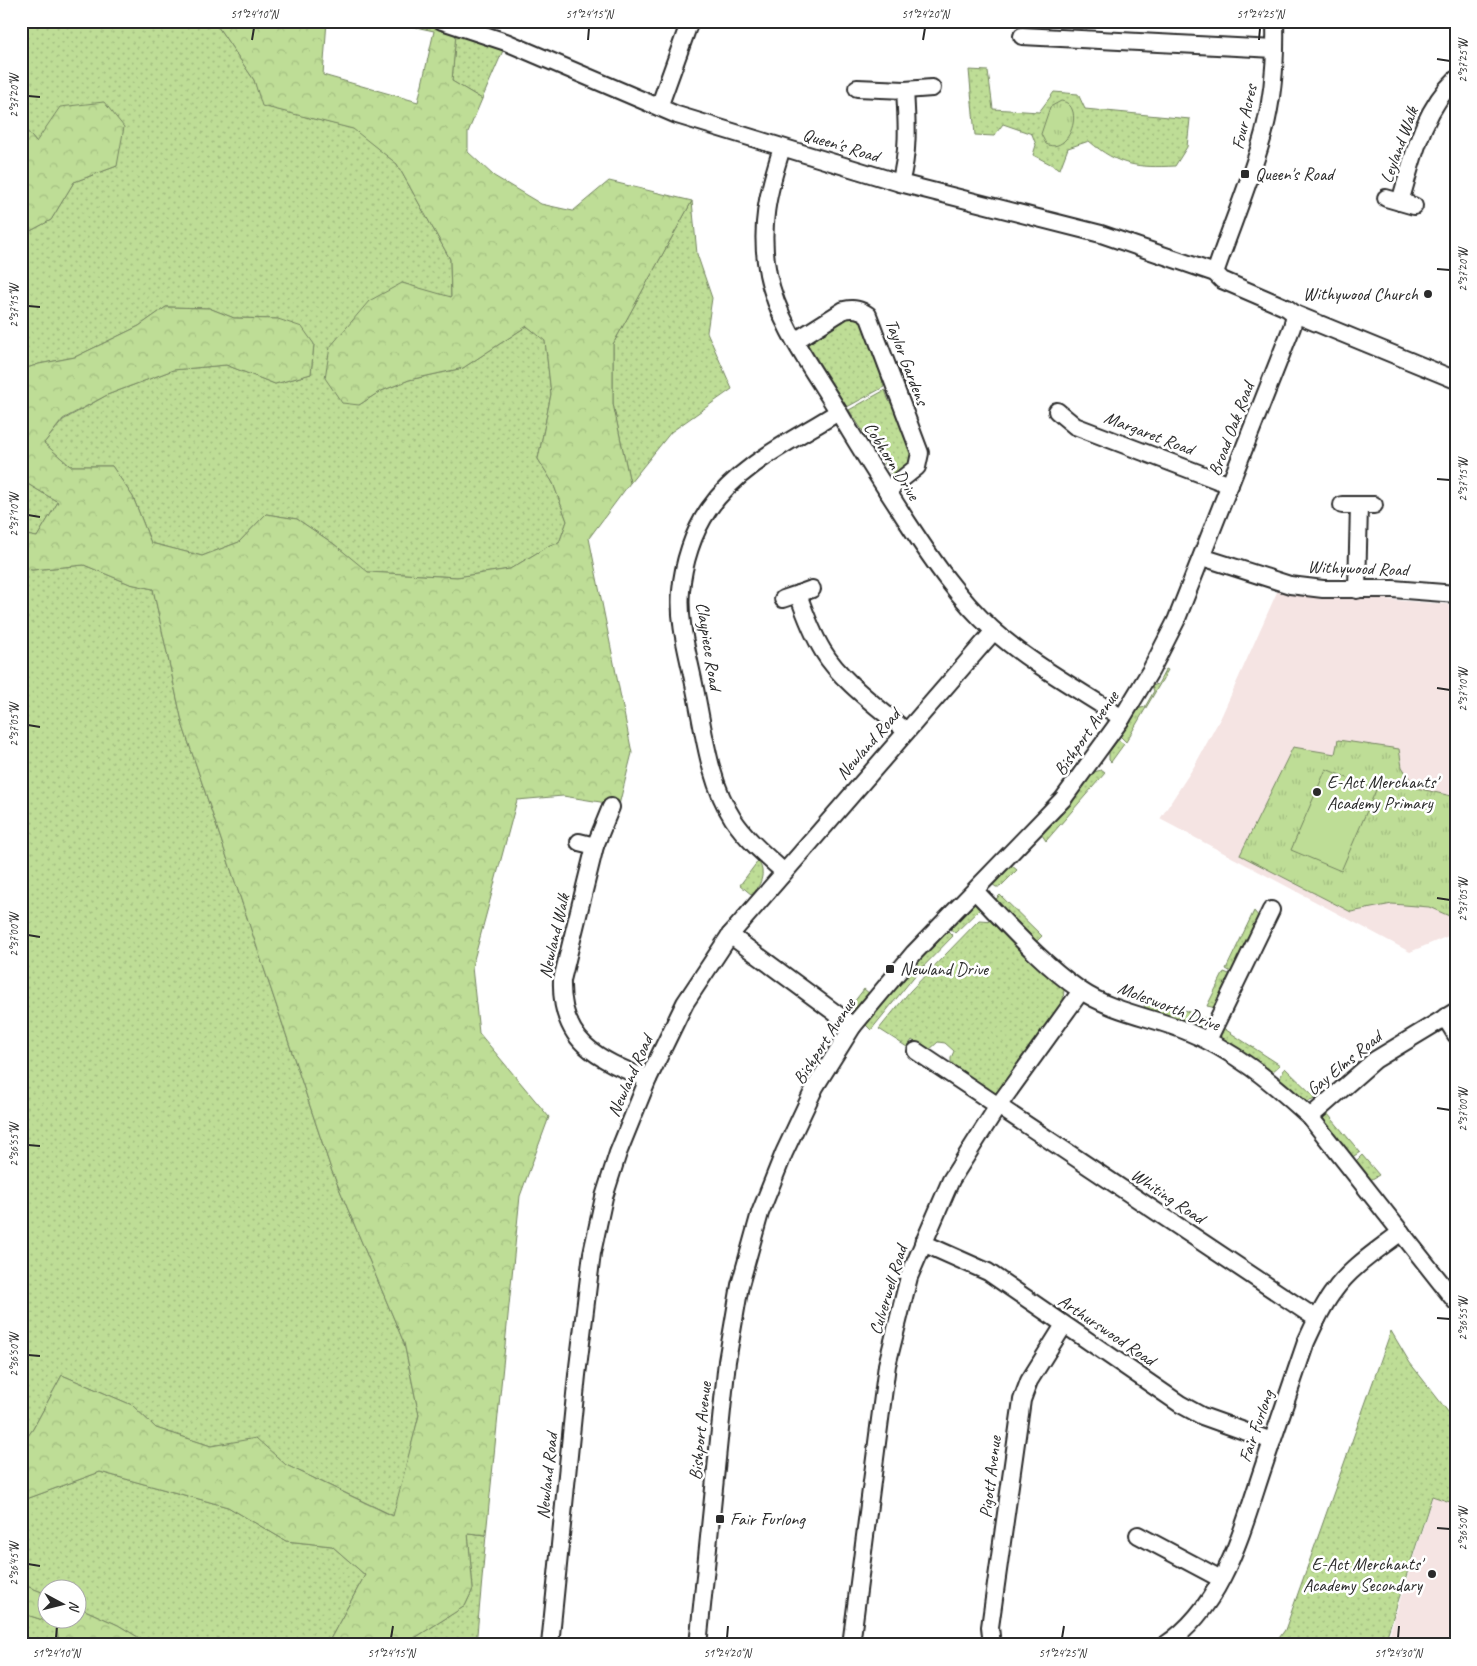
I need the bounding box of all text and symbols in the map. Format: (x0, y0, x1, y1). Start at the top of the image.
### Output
text: 51°24'10"N (230, 6, 279, 22)
text: 51°24'15"N (565, 6, 614, 22)
text: 51°24'20"N (901, 6, 950, 22)
text: 51°24'25"N (1236, 6, 1285, 22)
text: 2°37'25"W (1455, 37, 1471, 83)
text: 2°37'20"W (6, 72, 22, 118)
street label: Four Acres (1226, 81, 1262, 151)
street label: Leyland Walk (1375, 103, 1423, 186)
street label: Queen's Road (800, 123, 884, 168)
place label: Queen's Road (1255, 163, 1336, 185)
marker: Queen's Road (1239, 168, 1251, 180)
text: 2°37'20"W (1455, 246, 1471, 292)
text: 2°37'15"W (6, 282, 22, 328)
place label: Withywood Church (1303, 283, 1419, 305)
marker: Withywood Church (1422, 288, 1434, 300)
street label: Taylor Gardens (881, 316, 934, 410)
street label: Broad Oak Road (1203, 376, 1260, 479)
street label: Margaret Road (1101, 406, 1199, 461)
street label: Cobhorn Drive (859, 418, 925, 505)
text: 2°37'15"W (1455, 456, 1471, 502)
text: 2°37'10"W (6, 491, 22, 537)
street label: Withywood Road (1307, 555, 1412, 581)
street label: Claypiece Road (691, 601, 727, 694)
text: 2°37'10"W (1455, 666, 1471, 712)
street label: Bishport Avenue (1049, 685, 1124, 780)
text: 2°37'05"W (6, 701, 22, 747)
street label: Newland Road (831, 702, 907, 784)
place label: E-Act Merchants' Academy Primary (1327, 771, 1441, 814)
marker: E-Act Merchants' Academy Primary (1311, 786, 1323, 798)
text: 2°37'05"W (1455, 876, 1471, 922)
street label: Newland Walk (534, 890, 575, 980)
text: 2°37'00"W (6, 911, 22, 957)
place label: Newland Drive (900, 958, 989, 980)
marker: Newland Drive (884, 963, 896, 975)
street label: Molesworth Drive (1115, 977, 1224, 1036)
street label: Bishport Avenue (788, 993, 861, 1088)
street label: Gay Elms Road (1302, 1024, 1388, 1100)
street label: Newland Road (602, 1029, 659, 1120)
text: 2°37'00"W (1455, 1086, 1471, 1132)
text: 2°36'55"W (6, 1121, 22, 1167)
street label: Whiting Road (1127, 1163, 1211, 1230)
street label: Culverwell Road (864, 1240, 913, 1337)
street label: Arthurswood Road (1054, 1289, 1162, 1372)
text: 2°36'55"W (1455, 1295, 1471, 1341)
text: 2°36'50"W (6, 1331, 22, 1377)
street label: Bishport Avenue (684, 1380, 716, 1481)
street label: Fair Furlong (1233, 1386, 1279, 1465)
street label: Newland Road (532, 1429, 563, 1520)
street label: Pigott Avenue (974, 1434, 1006, 1519)
text: 2°36'50"W (1455, 1505, 1471, 1551)
place label: Fair Furlong (730, 1508, 806, 1530)
marker: Fair Furlong (714, 1513, 726, 1525)
text: 2°36'45"W (6, 1540, 22, 1586)
place label: E-Act Merchants' Academy Secondary (1303, 1553, 1426, 1596)
marker: E-Act Merchants' Academy Secondary (1426, 1568, 1438, 1580)
north arrow (38, 1578, 88, 1628)
text: N (65, 1600, 83, 1613)
text: 51°24'10"N (32, 1645, 81, 1661)
text: 51°24'15"N (367, 1645, 416, 1661)
text: 51°24'20"N (703, 1645, 752, 1661)
text: 51°24'25"N (1038, 1645, 1087, 1661)
text: 51°24'30"N (1374, 1645, 1423, 1661)

